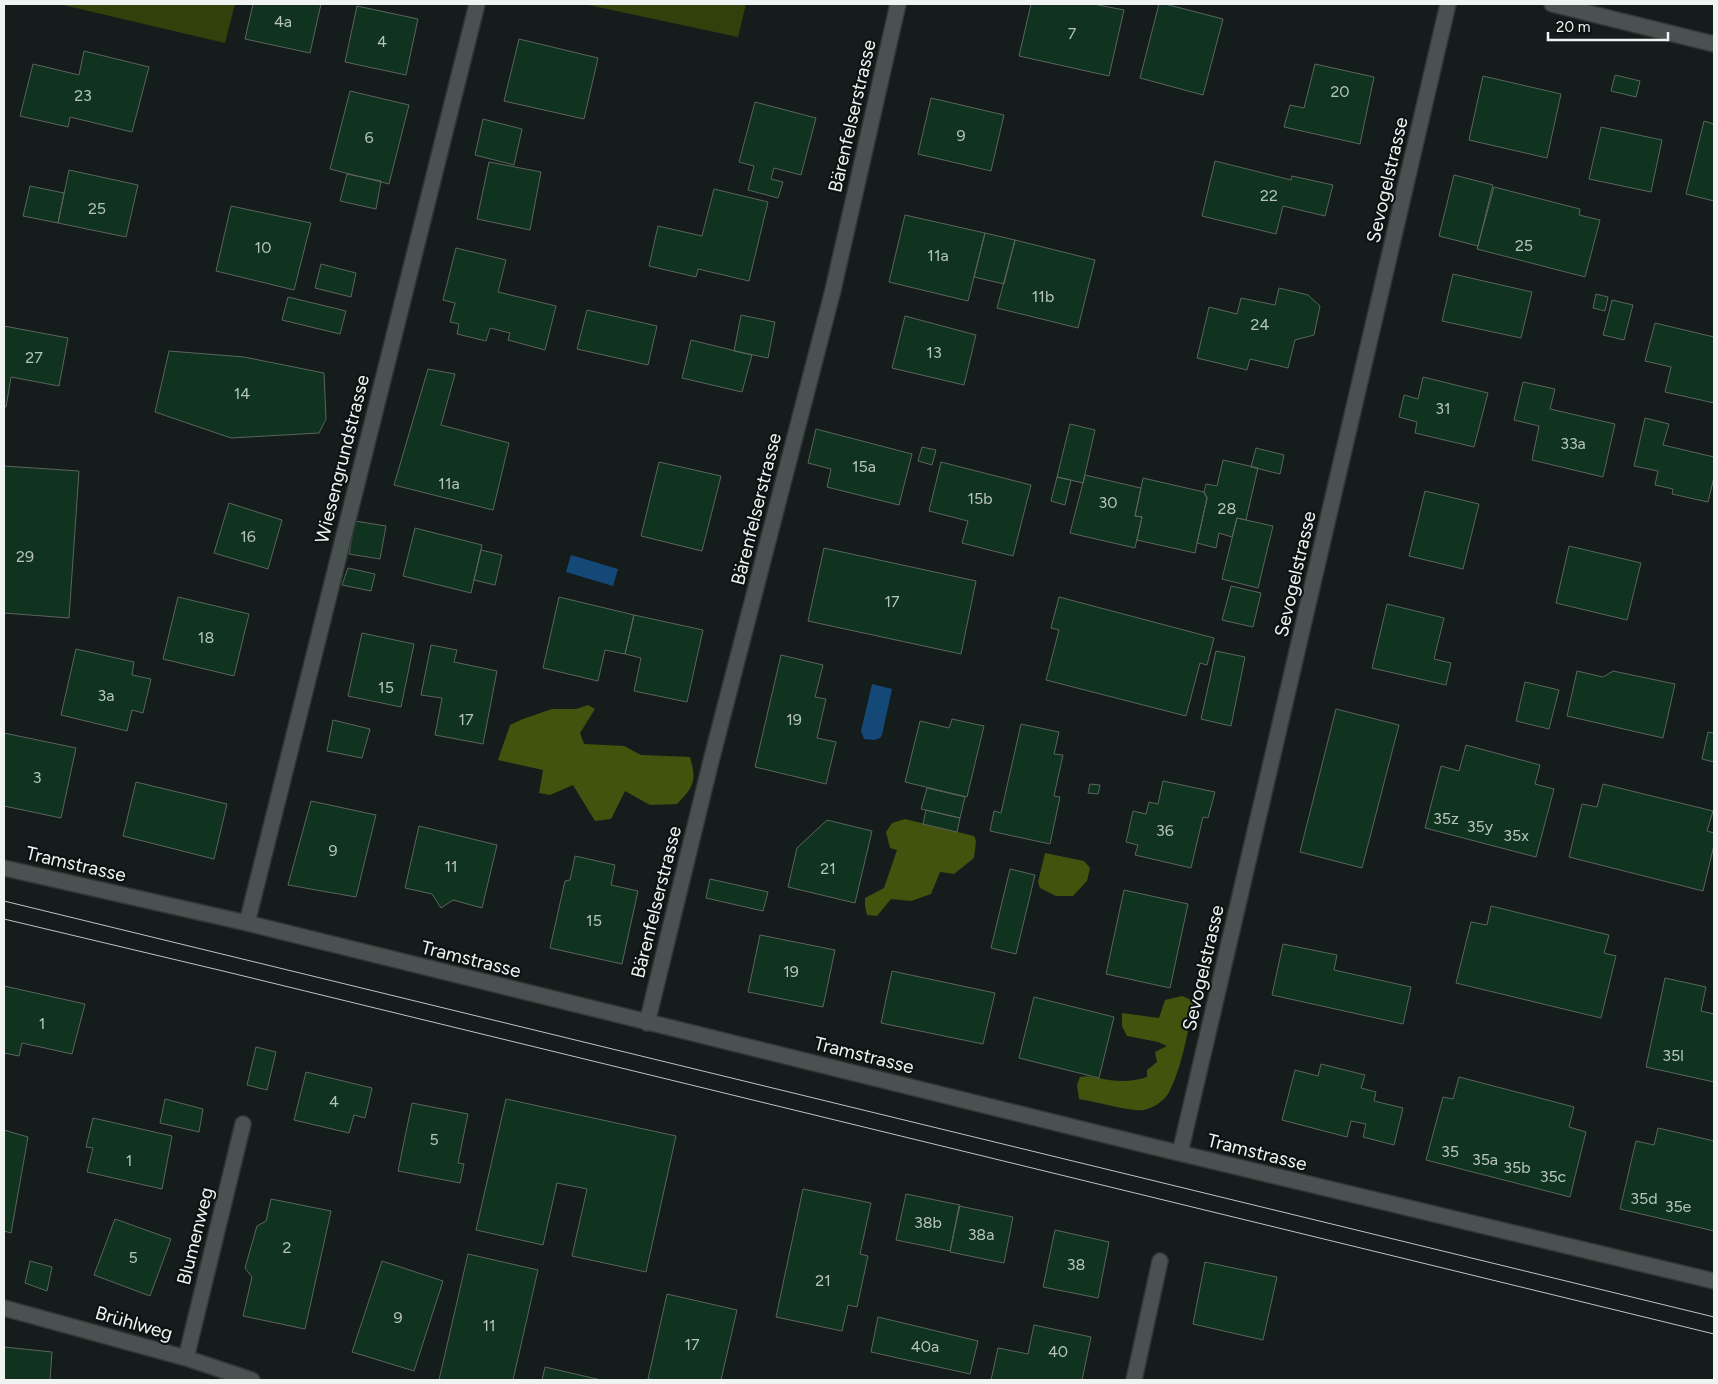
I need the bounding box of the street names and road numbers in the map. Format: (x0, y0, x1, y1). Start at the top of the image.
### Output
street label: Bärenfelserstrasse (823, 37, 881, 195)
street label: Sevogelstrasse (1361, 115, 1413, 245)
street label: Wiesengrundstrasse (310, 372, 374, 546)
street label: Bärenfelserstrasse (726, 431, 786, 587)
street label: Sevogelstrasse (1269, 509, 1321, 639)
street label: Bärenfelserstrasse (626, 824, 686, 980)
street label: Tramstrasse (24, 841, 128, 887)
street label: Sevogelstrasse (1177, 903, 1229, 1033)
street label: Tramstrasse (419, 935, 523, 983)
street label: Tramstrasse (812, 1031, 916, 1079)
street label: Tramstrasse (1205, 1128, 1309, 1176)
street label: Blumenweg (172, 1185, 218, 1287)
street label: Brühlweg (93, 1301, 175, 1345)

